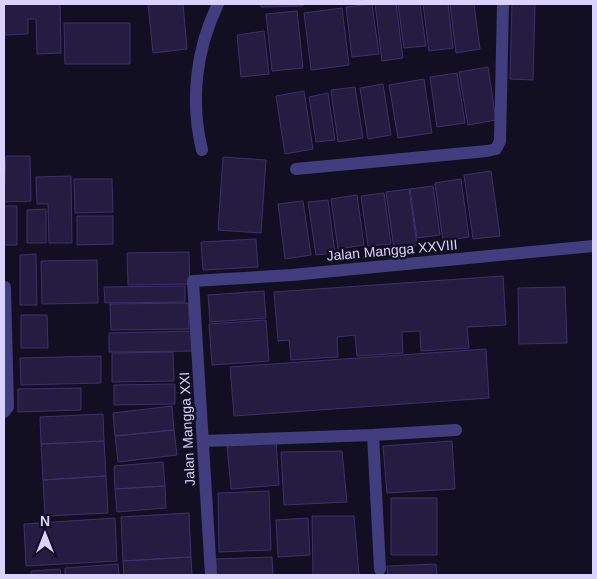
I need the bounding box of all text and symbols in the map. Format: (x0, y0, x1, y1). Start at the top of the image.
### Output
street label: Jalan Mangga XXVIII (326, 236, 458, 264)
street label: Jalan Mangga XXI (176, 371, 198, 487)
north arrow (20, 509, 70, 559)
text: N (40, 513, 50, 529)

